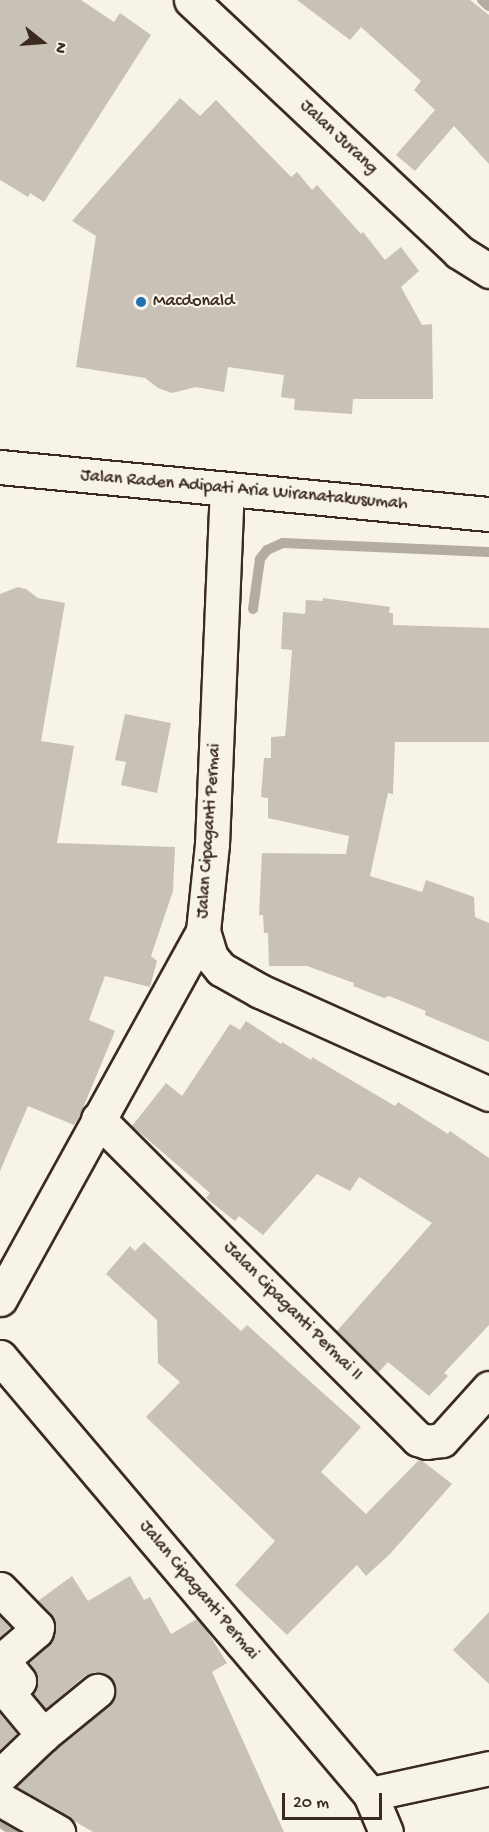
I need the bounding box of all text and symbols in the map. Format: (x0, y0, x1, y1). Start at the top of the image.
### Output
north arrow (12, 12, 72, 72)
text: N (49, 40, 70, 55)
street label: Jalan Jurang (294, 96, 382, 180)
place label: Macdonald (153, 291, 235, 313)
marker: Macdonald (134, 295, 148, 309)
street label: Jalan Raden Adipati Aria Wiranatakusumah (79, 466, 409, 516)
street label: Jalan Cipaganti Permai (193, 743, 227, 919)
street label: Jalan Cipaganti Permai II (218, 1238, 366, 1386)
street label: Jalan Cipaganti Permai (133, 1517, 263, 1665)
scale bar (285, 1781, 386, 1819)
text: 20 m (293, 1793, 329, 1814)

